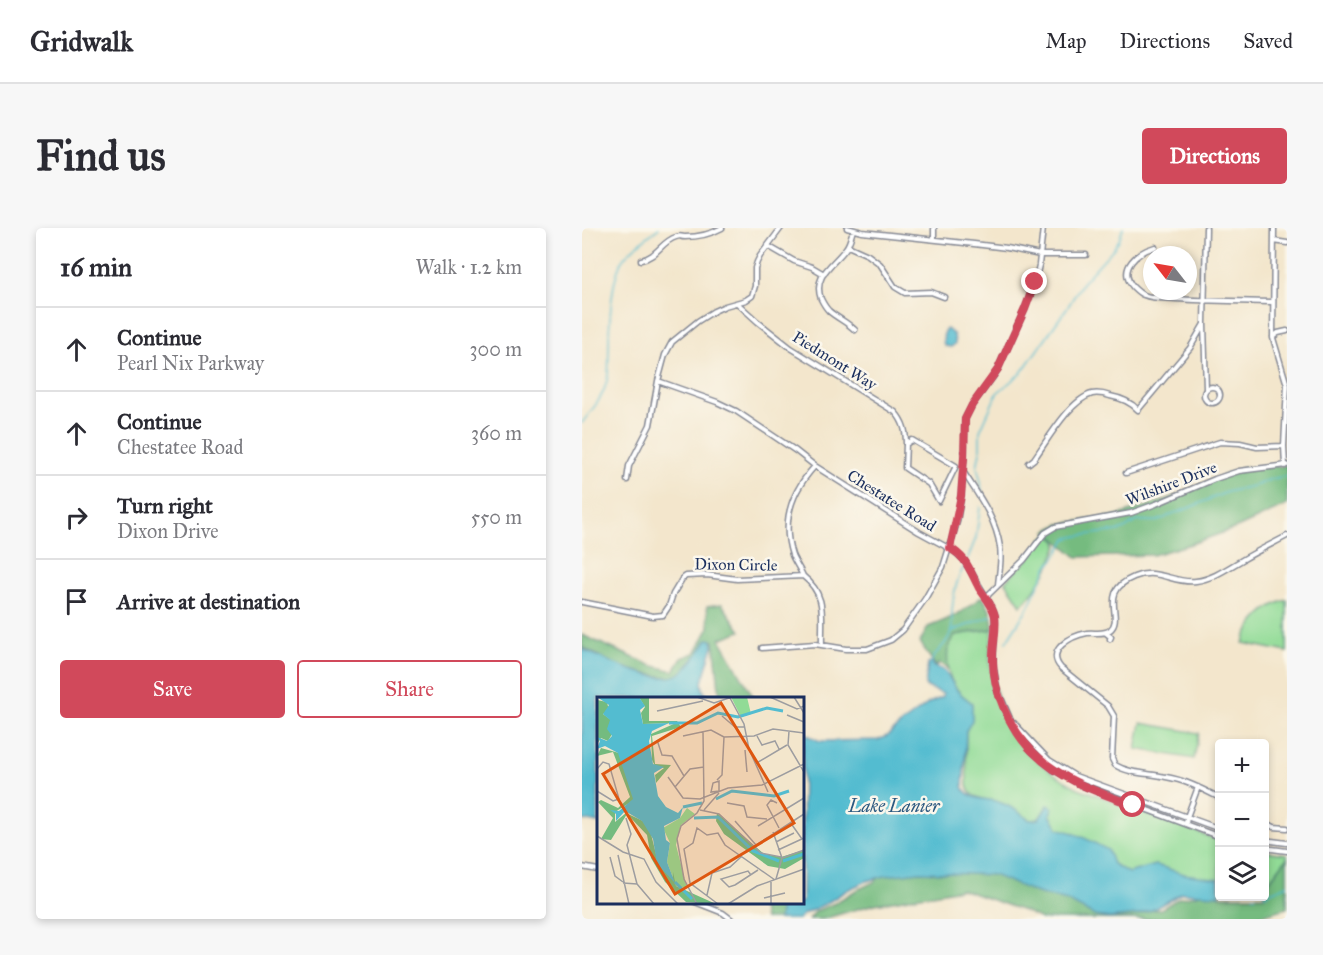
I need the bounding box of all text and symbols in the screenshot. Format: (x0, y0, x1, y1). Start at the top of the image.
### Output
text: Gridwalk (30, 24, 133, 59)
text: Map (1046, 28, 1087, 54)
text: Directions (1120, 28, 1210, 54)
text: Saved (1243, 28, 1293, 54)
button: Directions (1142, 128, 1287, 184)
text: Find us (36, 130, 166, 182)
north arrow (1143, 246, 1197, 300)
text: 16 min (60, 251, 132, 283)
text: Walk · 1.2 km (416, 255, 522, 279)
route end (1021, 268, 1047, 294)
text: Continue (117, 324, 202, 351)
street label: Piedmont Way (789, 327, 881, 394)
icon: ahead (60, 333, 93, 366)
text: 300 m (470, 337, 522, 361)
text: Pearl Nix Parkway (117, 351, 264, 375)
text: Continue (117, 408, 202, 435)
icon: ahead (60, 417, 93, 450)
text: 360 m (471, 421, 522, 445)
text: Chestatee Road (117, 435, 244, 459)
street label: Wilshire Drive (1123, 457, 1220, 510)
street label: Chestatee Road (844, 466, 940, 535)
text: Turn right (117, 492, 213, 519)
icon: right (60, 501, 93, 534)
text: 550 m (471, 505, 522, 529)
text: Dixon Drive (117, 519, 219, 543)
street label: Dixon Circle (694, 554, 778, 575)
icon: arrive (60, 585, 93, 618)
text: Arrive at destination (117, 588, 300, 615)
button: Save (60, 660, 285, 718)
button: Share (297, 660, 522, 718)
inset map (597, 697, 804, 904)
map controls (1215, 739, 1269, 901)
button: + (1215, 739, 1269, 793)
route start (1119, 791, 1145, 817)
button: − (1215, 793, 1269, 847)
water label: Lake Lanier (847, 795, 941, 817)
button: layers (1215, 847, 1269, 901)

